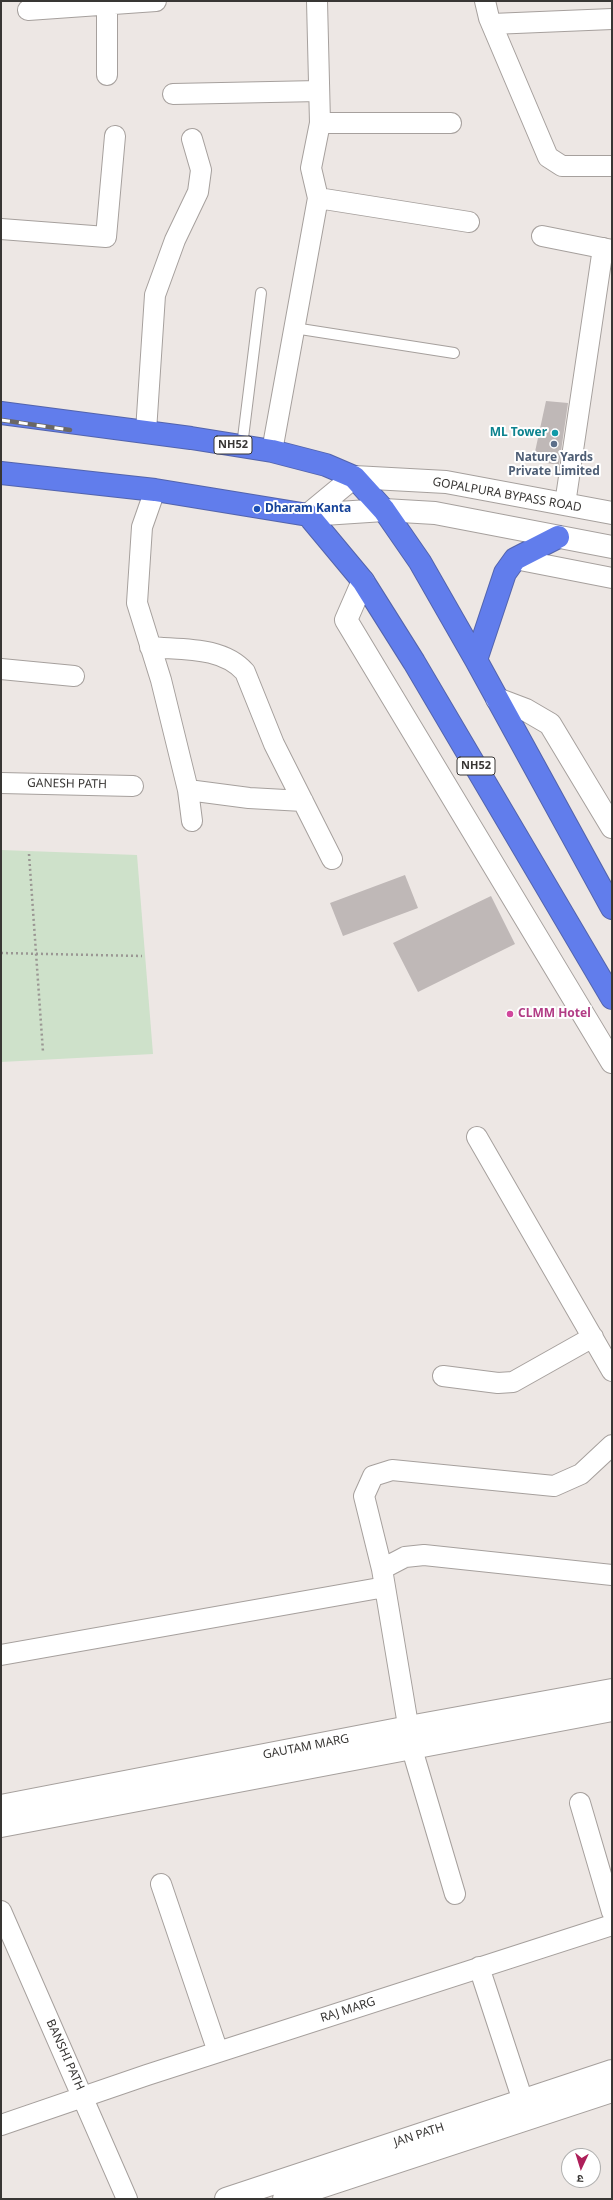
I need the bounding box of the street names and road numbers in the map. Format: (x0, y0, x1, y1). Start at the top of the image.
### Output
road number: NH52 (214, 436, 252, 454)
street label: GOPALPURA BYPASS ROAD (431, 475, 583, 515)
road number: NH52 (457, 757, 495, 775)
street label: GANESH PATH (27, 776, 107, 792)
street label: GAUTAM MARG (262, 1732, 350, 1762)
street label: RAJ MARG (319, 1994, 377, 2026)
street label: BANSHI PATH (43, 2017, 87, 2093)
street label: JAN PATH (392, 2120, 446, 2150)

